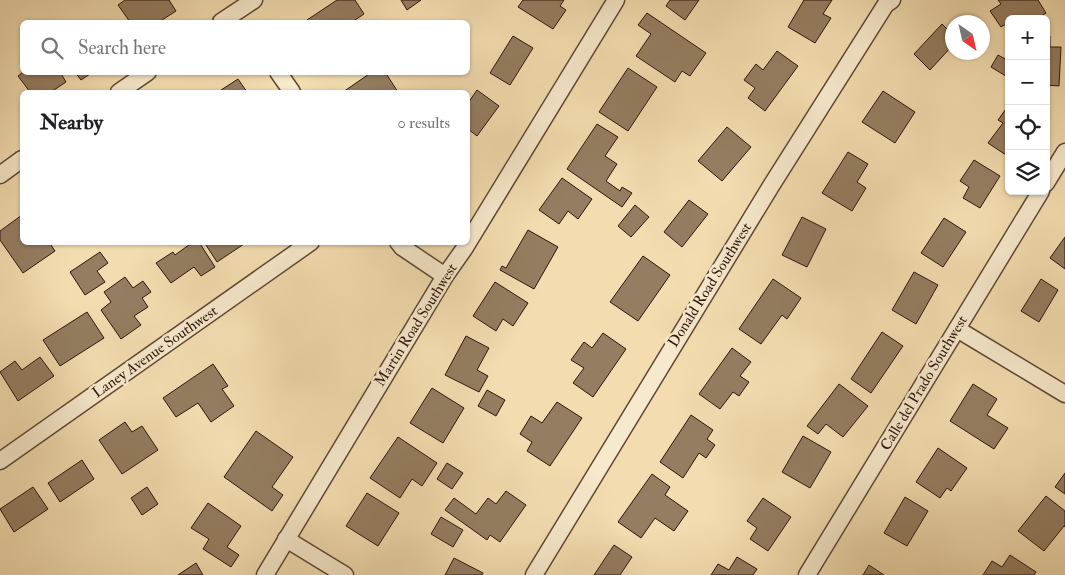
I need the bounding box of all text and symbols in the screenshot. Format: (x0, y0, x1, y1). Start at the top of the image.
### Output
north arrow (945, 15, 990, 60)
map controls (1005, 15, 1050, 195)
button: + (1005, 15, 1050, 60)
search box (20, 20, 470, 75)
icon: search (38, 34, 66, 62)
text: Search here (78, 36, 166, 60)
button: − (1005, 60, 1050, 105)
button: locate (1005, 105, 1050, 150)
text: Nearby (40, 109, 103, 136)
text: 0 results (397, 113, 450, 133)
button: layers (1005, 150, 1050, 195)
street label: Donald Road Southwest (664, 219, 756, 351)
street label: Martin Road Southwest (370, 260, 462, 390)
street label: Laney Avenue Southwest (89, 302, 221, 402)
street label: Calle del Prado Southwest (876, 312, 972, 454)

